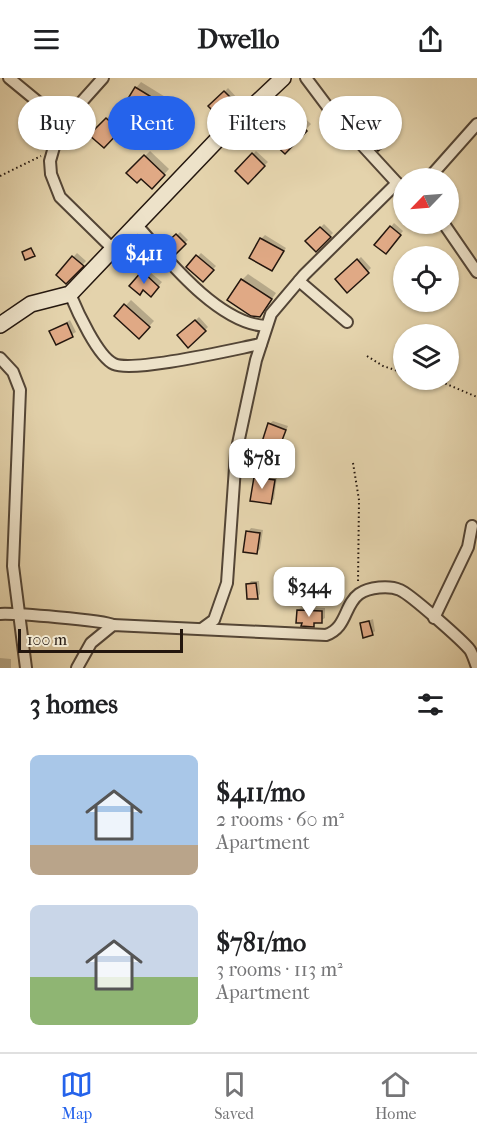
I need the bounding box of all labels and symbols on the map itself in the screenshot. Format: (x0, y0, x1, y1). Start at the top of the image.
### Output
north arrow (393, 168, 459, 234)
pin: $411 (108, 234, 180, 285)
pin: $781 (226, 439, 298, 490)
pin: $344 (273, 567, 345, 618)
scale bar (18, 626, 183, 654)

